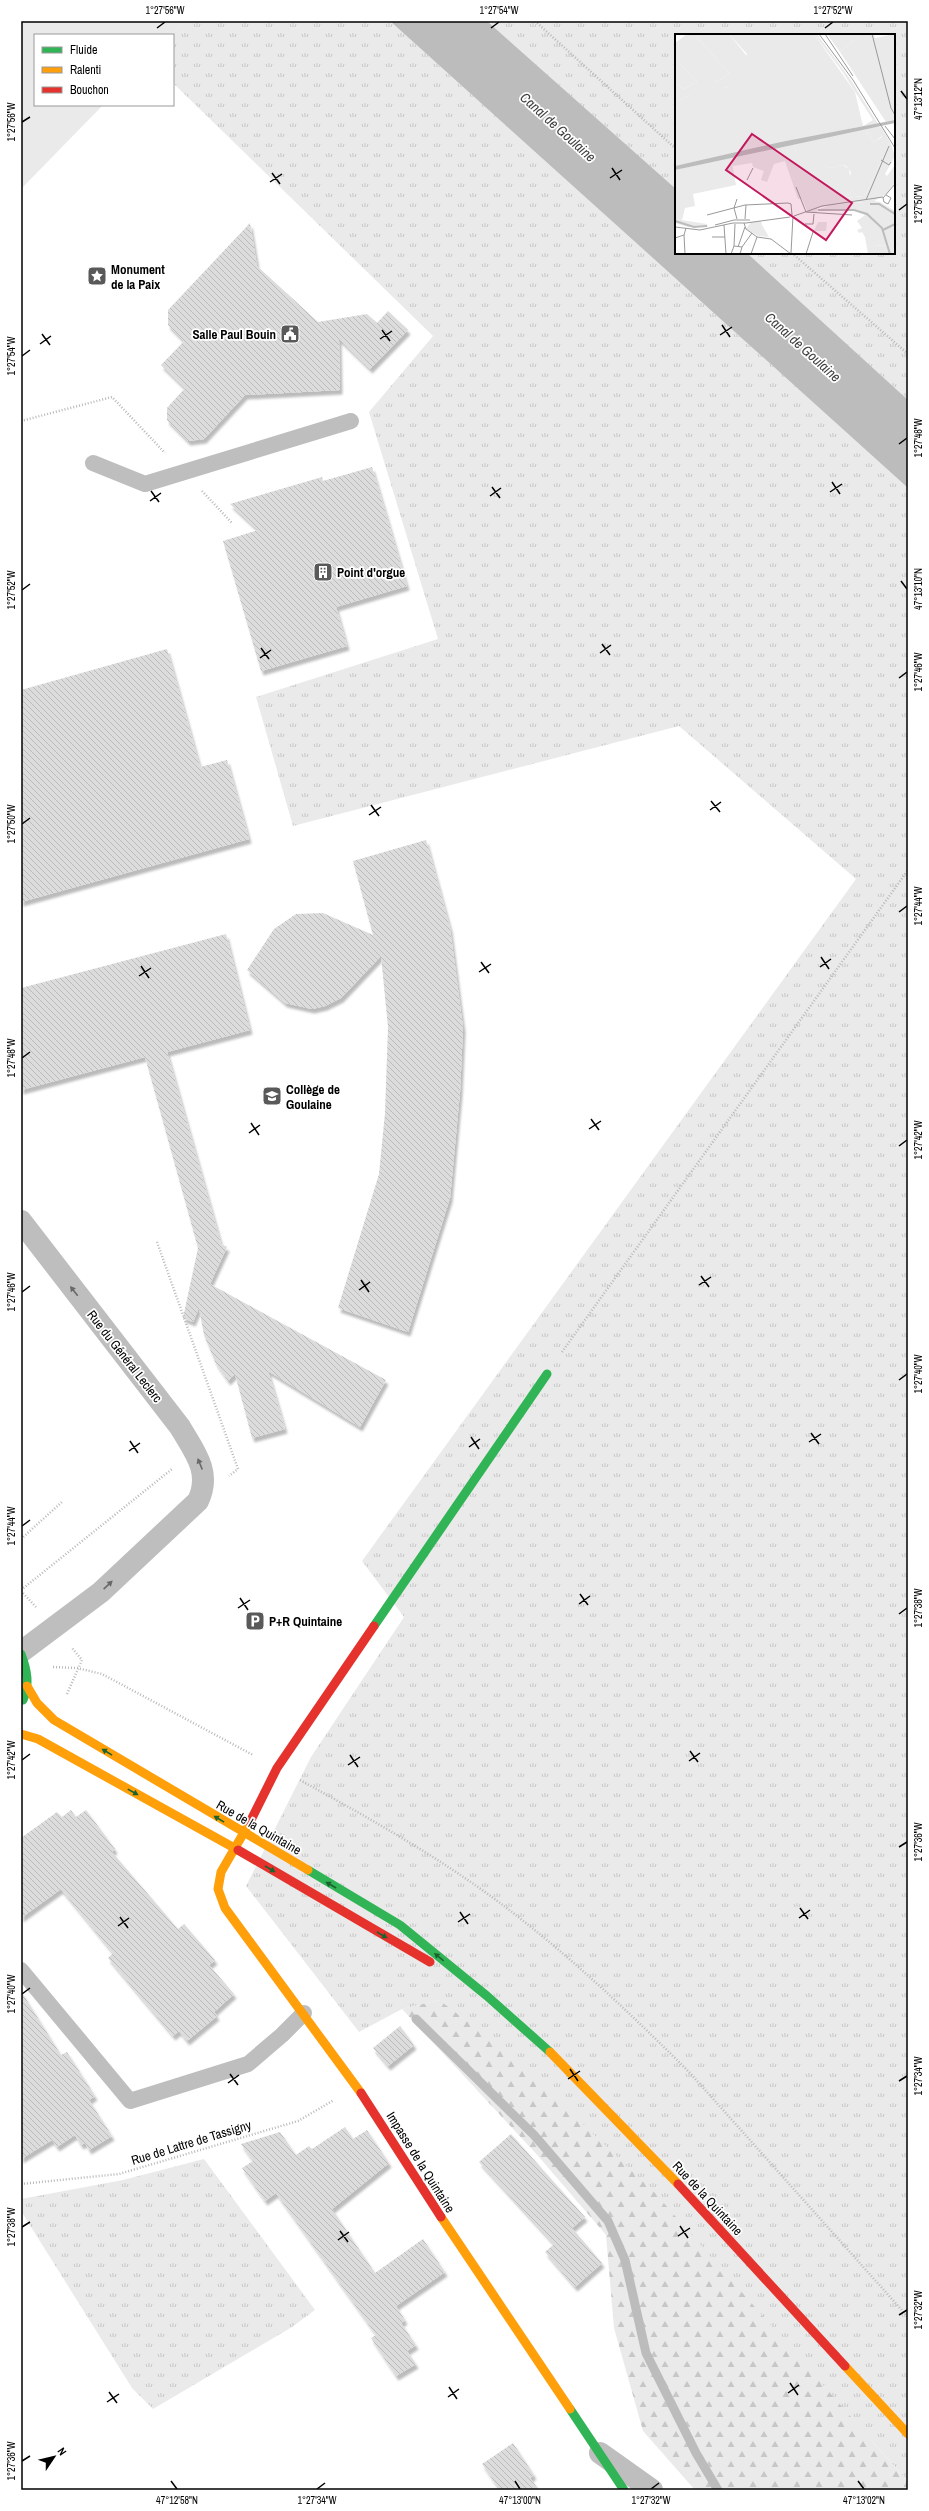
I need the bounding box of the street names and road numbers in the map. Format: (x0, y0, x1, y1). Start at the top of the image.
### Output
street label: Rue du Général Leclerc (83, 1307, 166, 1406)
street label: Rue de la Quintaine (213, 1796, 304, 1859)
street label: Impasse de la Quintaine (383, 2109, 459, 2216)
street label: Rue de Lattre de Tassigny (129, 2116, 254, 2169)
street label: Rue de la Quintaine (669, 2158, 746, 2239)

